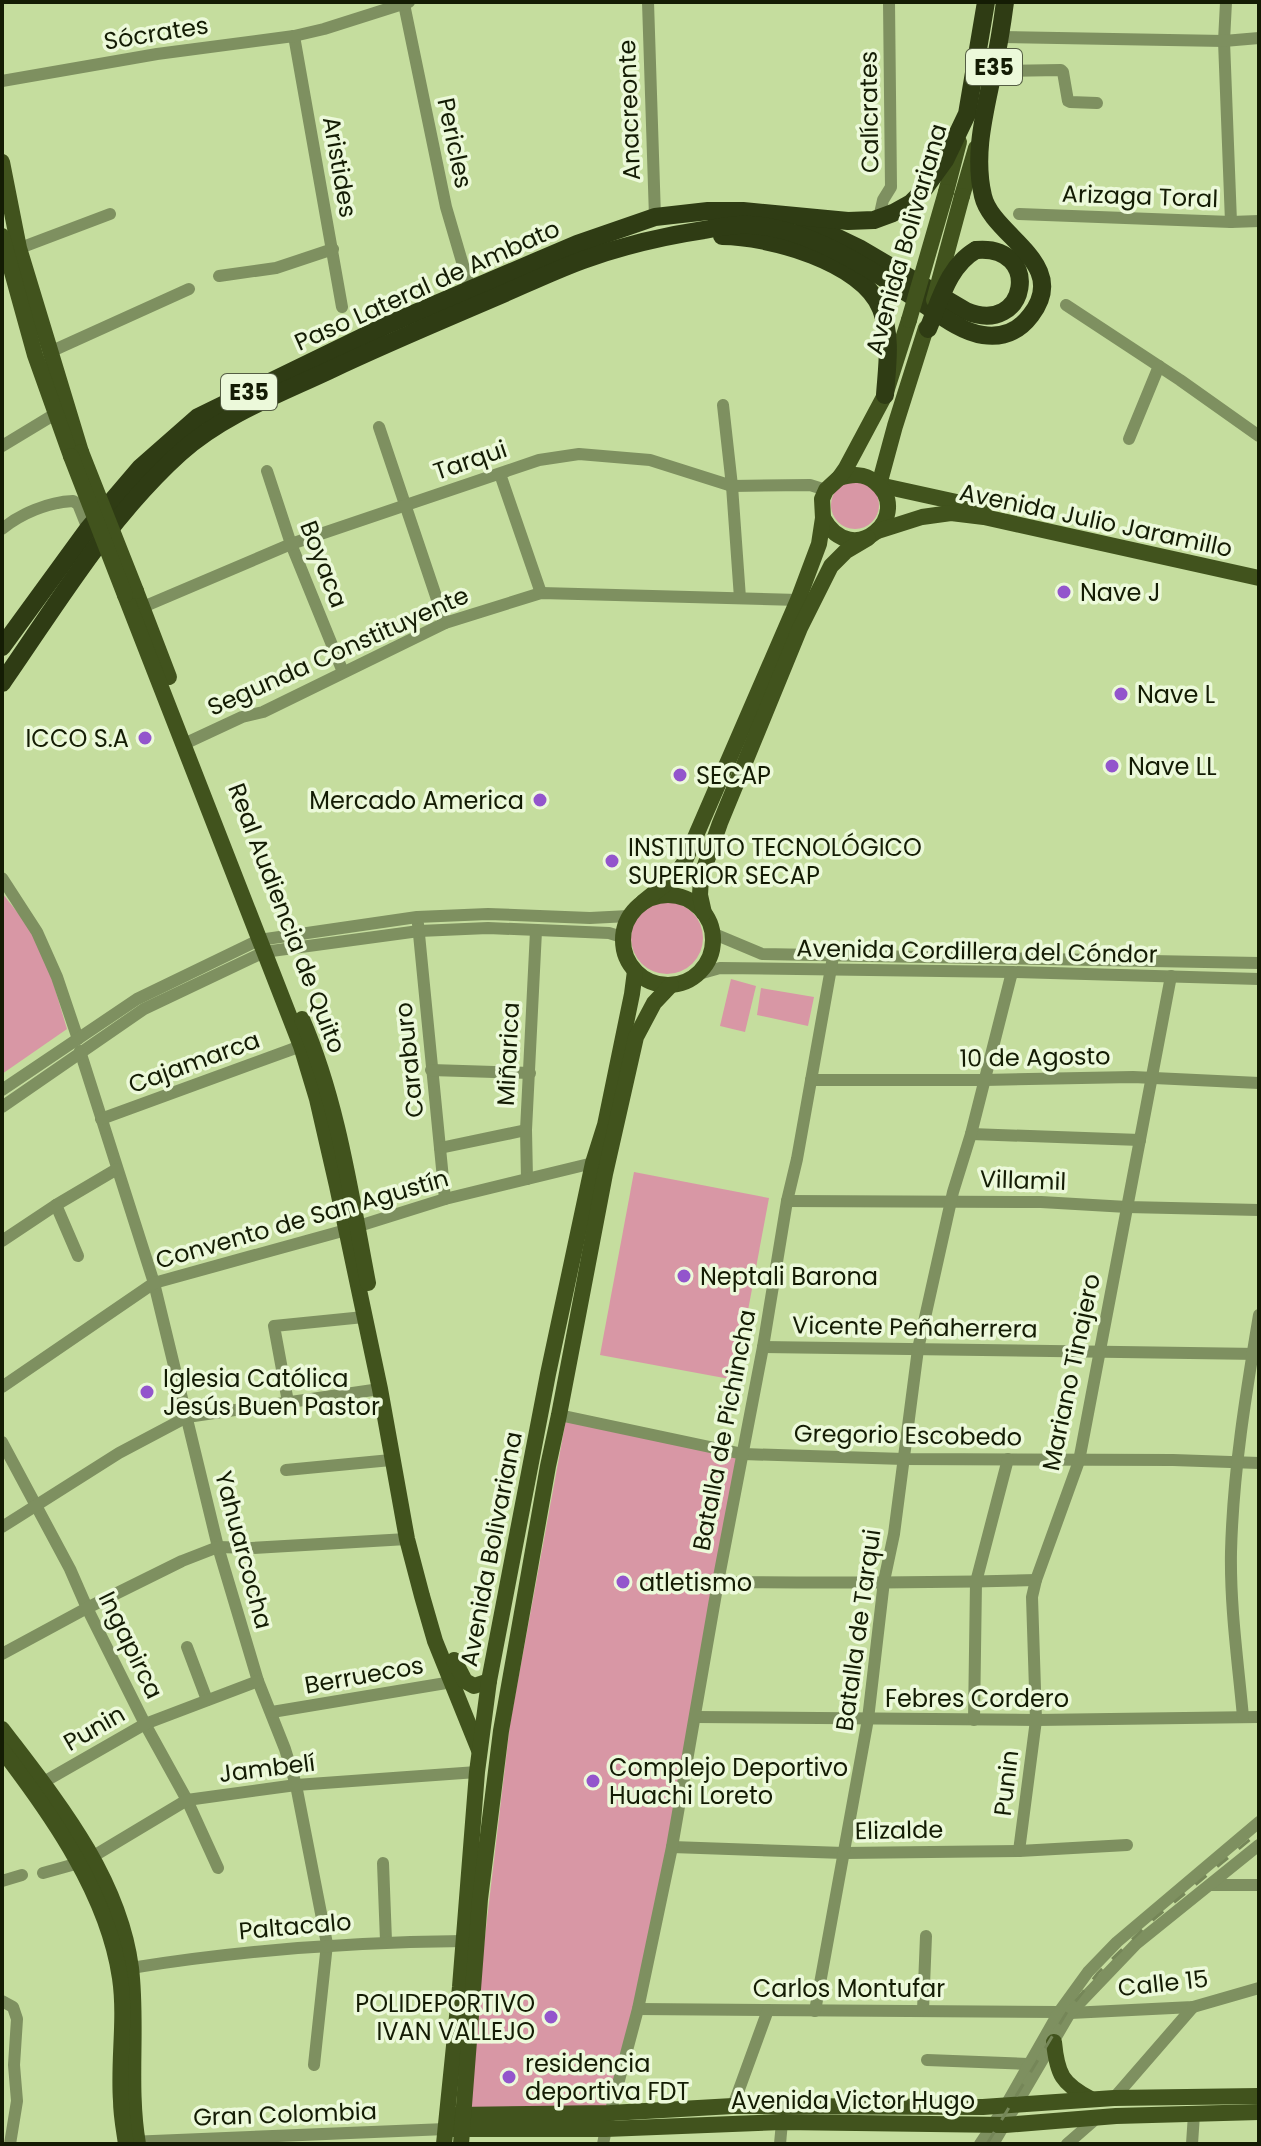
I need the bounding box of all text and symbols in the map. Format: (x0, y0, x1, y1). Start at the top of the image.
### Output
street label: Sócrates (101, 8, 211, 58)
street label: Anacreonte (610, 39, 648, 181)
road number: E35 (966, 49, 1022, 85)
street label: Calícrates (851, 50, 887, 174)
street label: Pericles (429, 95, 481, 191)
street label: Aristides (315, 114, 365, 220)
street label: Avenida Bolivariana (857, 120, 955, 358)
street label: Arizaga Toral (1061, 177, 1219, 215)
street label: Paso Lateral de Ambato (289, 212, 565, 358)
road number: E35 (221, 374, 277, 410)
street label: Tarqui (429, 432, 511, 488)
street label: Avenida Julio Jaramillo (956, 475, 1236, 565)
street label: Boyaca (292, 516, 356, 612)
place label: Nave J (1080, 576, 1161, 609)
street label: Segunda Constituyente (202, 578, 474, 724)
marker: Nave J (1055, 583, 1073, 601)
place label: Nave L (1137, 678, 1215, 711)
marker: Nave L (1112, 685, 1130, 703)
place label: ICCO S.A (25, 722, 129, 755)
marker: ICCO S.A (136, 729, 154, 747)
place label: Nave LL (1128, 750, 1217, 783)
marker: Nave LL (1103, 757, 1121, 775)
place label: SECAP (696, 759, 771, 792)
marker: SECAP (671, 766, 689, 784)
street label: Real Audiencia de Quito (220, 778, 354, 1058)
place label: Mercado America (309, 784, 524, 817)
marker: Mercado America (531, 791, 549, 809)
place label: INSTITUTO TECNOLÓGICO SUPERIOR SECAP (628, 831, 922, 892)
marker: INSTITUTO TECNOLÓGICO SUPERIOR SECAP (603, 852, 621, 870)
street label: Avenida Cordillera del Cóndor (796, 931, 1158, 971)
street label: Caraburo (387, 1001, 431, 1119)
street label: Miñarica (489, 1001, 527, 1107)
street label: Cajamarca (124, 1023, 264, 1101)
street label: 10 de Agosto (959, 1039, 1111, 1075)
street label: Convento de San Agustín (152, 1161, 452, 1277)
street label: Villamil (979, 1162, 1067, 1198)
place label: Neptali Barona (700, 1260, 878, 1293)
marker: Neptali Barona (675, 1267, 693, 1285)
street label: Mariano Tinajero (1034, 1270, 1108, 1474)
street label: Batalla de Pichincha (684, 1307, 764, 1553)
street label: Vicente Peñaherrera (792, 1308, 1038, 1346)
place label: Iglesia Católica Jesús Buen Pastor (163, 1362, 380, 1423)
marker: Iglesia Católica Jesús Buen Pastor (138, 1383, 156, 1401)
street label: Gregorio Escobedo (794, 1417, 1022, 1453)
street label: Avenida Bolivariana (452, 1429, 530, 1669)
street label: Yahuarcocha (207, 1467, 281, 1633)
street label: Batalla de Tarqui (827, 1527, 889, 1733)
place label: atletismo (639, 1566, 752, 1599)
marker: atletismo (614, 1573, 632, 1591)
street label: Ingapirca (91, 1586, 171, 1704)
street label: Berruecos (302, 1648, 426, 1702)
street label: Febres Cordero (885, 1682, 1069, 1715)
street label: Punin (57, 1697, 131, 1759)
street label: Jambelí (217, 1746, 317, 1790)
street label: Punin (986, 1748, 1026, 1818)
place label: Complejo Deportivo Huachi Loreto (609, 1751, 848, 1812)
marker: Complejo Deportivo Huachi Loreto (584, 1772, 602, 1790)
street label: Elizalde (855, 1813, 943, 1847)
street label: Paltacalo (237, 1905, 353, 1947)
street label: Calle 15 (1116, 1962, 1210, 2004)
street label: Carlos Montufar (753, 1972, 945, 2005)
place label: POLIDEPORTIVO IVAN VALLEJO (355, 1987, 535, 2048)
marker: POLIDEPORTIVO IVAN VALLEJO (542, 2008, 560, 2026)
place label: residencia deportiva FDT (525, 2047, 689, 2108)
marker: residencia deportiva FDT (500, 2068, 518, 2086)
street label: Avenida Victor Hugo (731, 2084, 975, 2117)
street label: Gran Colombia (193, 2094, 377, 2134)

